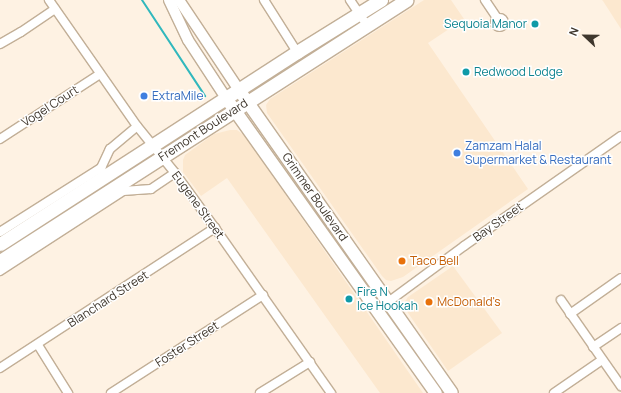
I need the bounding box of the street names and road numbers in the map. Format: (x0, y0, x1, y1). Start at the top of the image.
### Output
street label: Vogel Court (19, 82, 81, 130)
street label: Fremont Boulevard (156, 96, 250, 164)
street label: Grimmer Boulevard (279, 150, 351, 244)
street label: Eugene Street (169, 169, 227, 241)
street label: Bay Street (470, 200, 526, 244)
street label: Blanchard Street (65, 268, 151, 330)
street label: Foster Street (153, 318, 221, 370)

